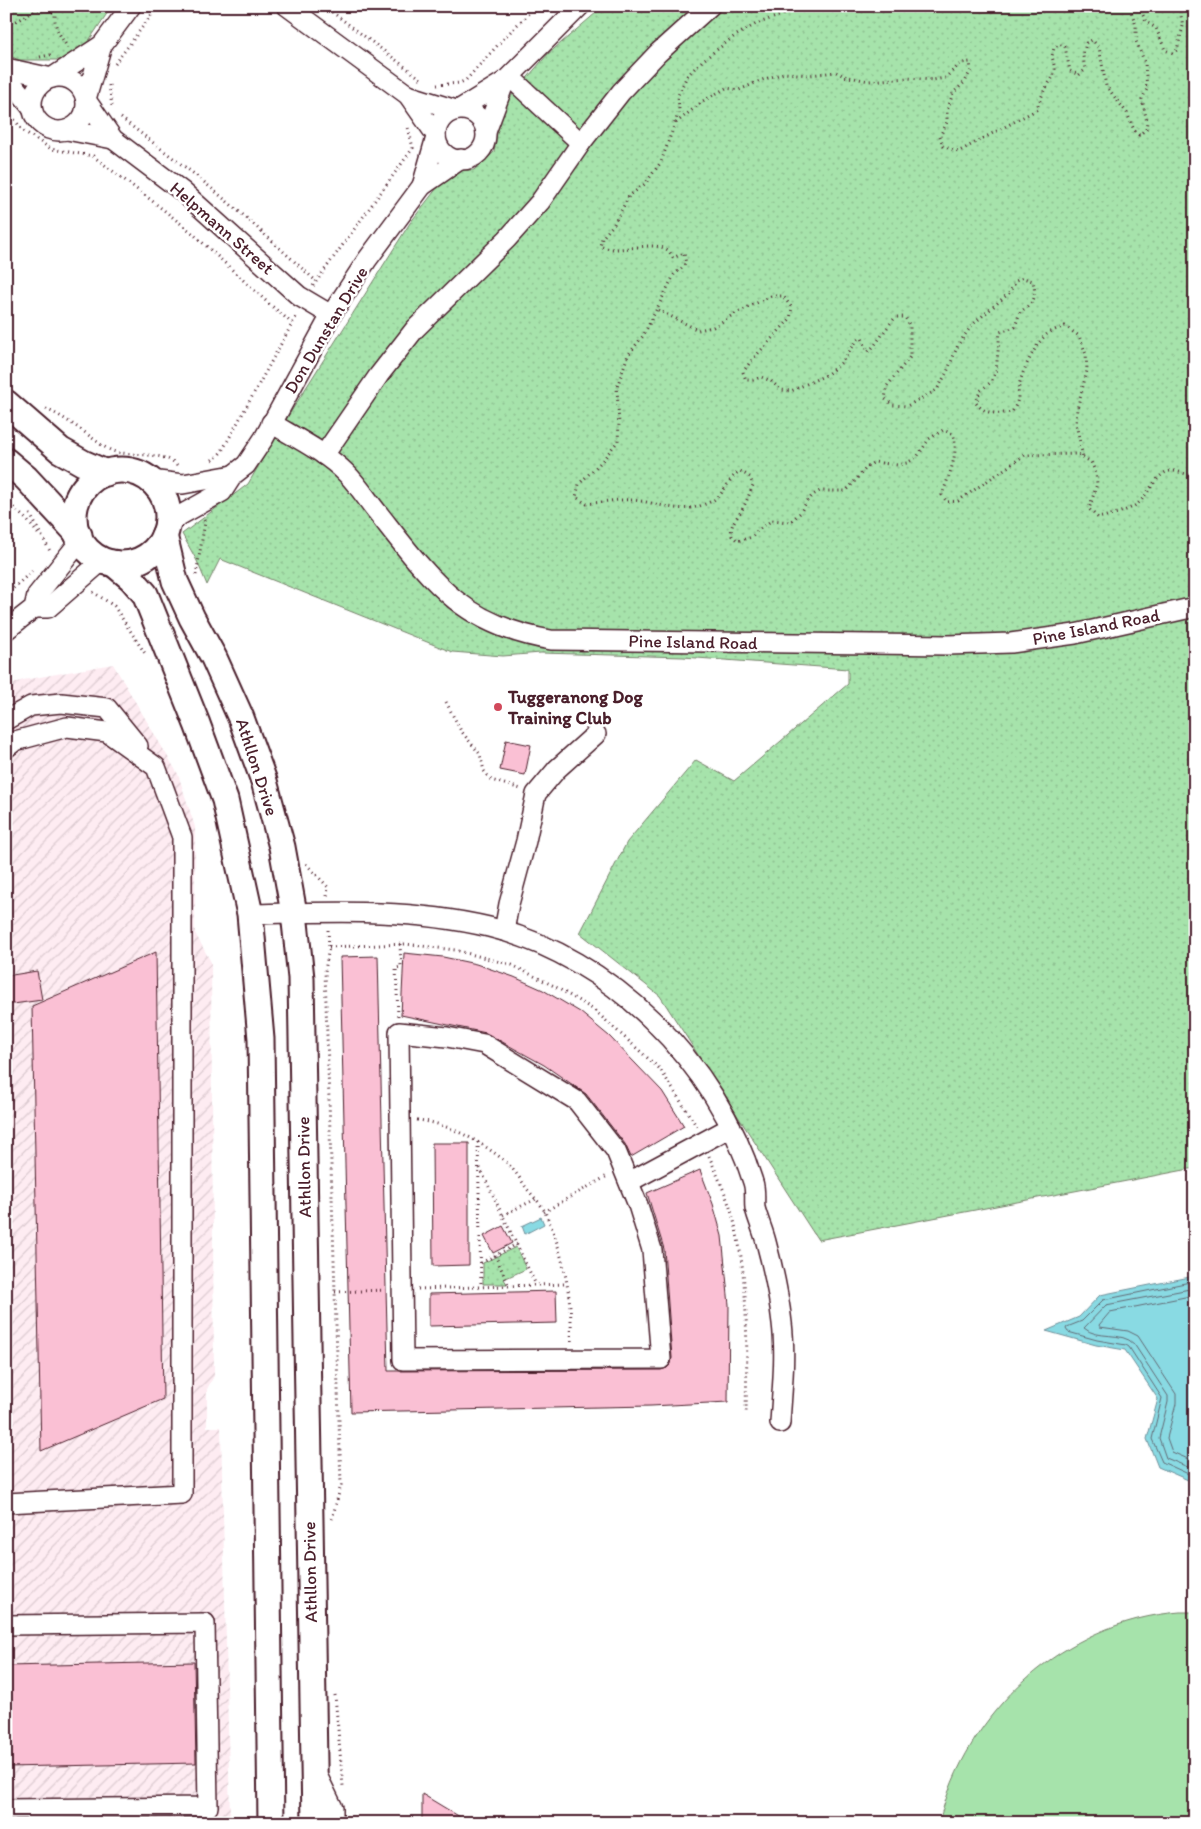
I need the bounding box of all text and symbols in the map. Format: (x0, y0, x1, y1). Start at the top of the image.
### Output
street label: Helpmann Street (165, 177, 279, 279)
street label: Don Dunstan Drive (279, 262, 373, 398)
street label: Pine Island Road (1030, 604, 1162, 650)
street label: Pine Island Road (628, 630, 758, 654)
place label: Tuggeranong Dog Training Club (507, 686, 643, 729)
marker: Tuggeranong Dog Training Club (492, 701, 504, 713)
street label: Athllon Drive (231, 715, 283, 819)
street label: Athllon Drive (292, 1116, 316, 1218)
street label: Athllon Drive (298, 1521, 322, 1623)

